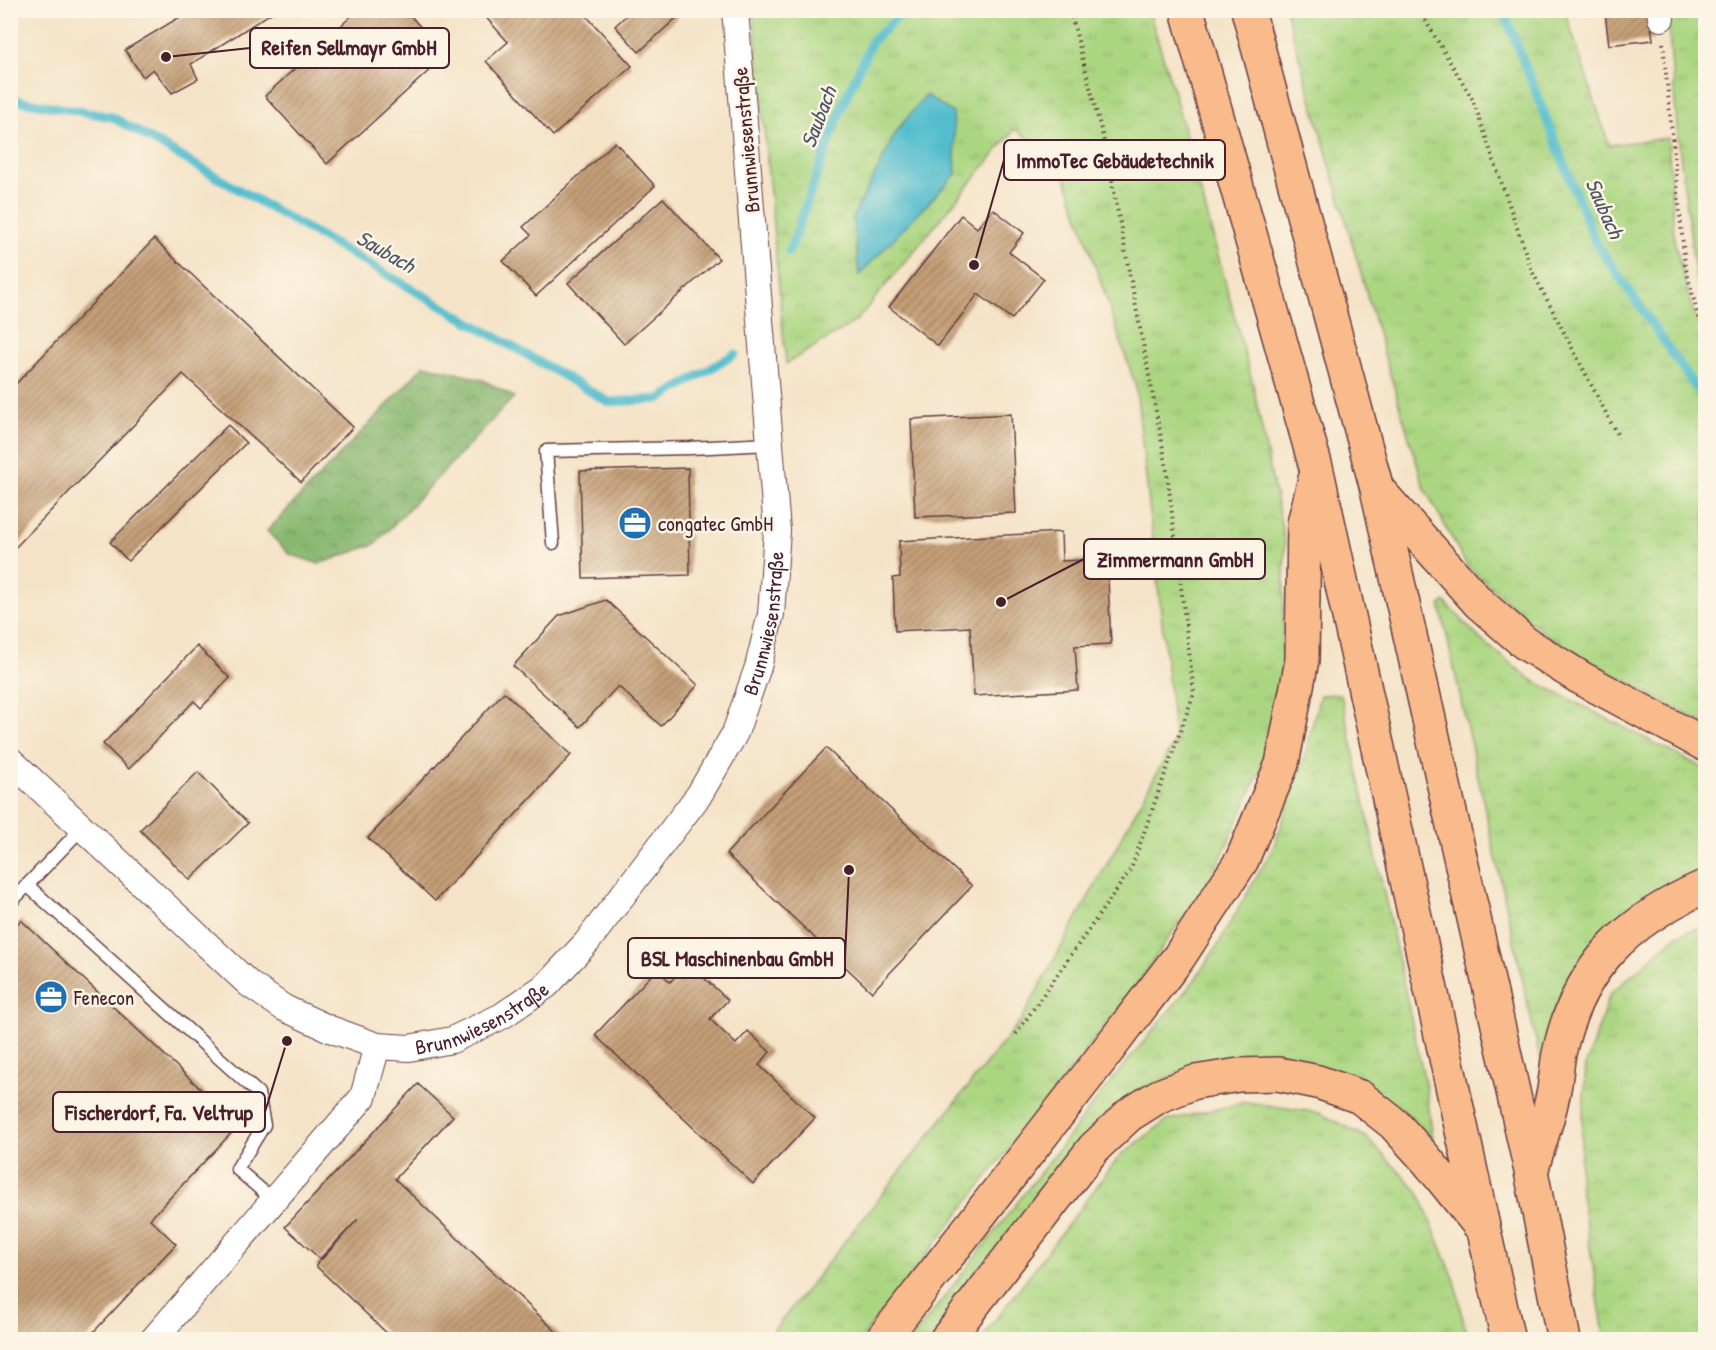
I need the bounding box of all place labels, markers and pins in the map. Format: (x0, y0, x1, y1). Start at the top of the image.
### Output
callout: Reifen Sellmayr GmbH (250, 28, 449, 68)
callout: ImmoTec Gebäudetechnik (1004, 140, 1225, 180)
office icon: congatec GmbH (617, 505, 653, 541)
place label: congatec GmbH (658, 509, 773, 538)
callout: Zimmermann GmbH (1084, 539, 1265, 579)
callout: BSL Maschinenbau GmbH (628, 938, 845, 978)
office icon: Fenecon (33, 979, 69, 1015)
place label: Fenecon (73, 983, 134, 1012)
callout: Fischerdorf, Fa. Veltrup (53, 1092, 265, 1132)

